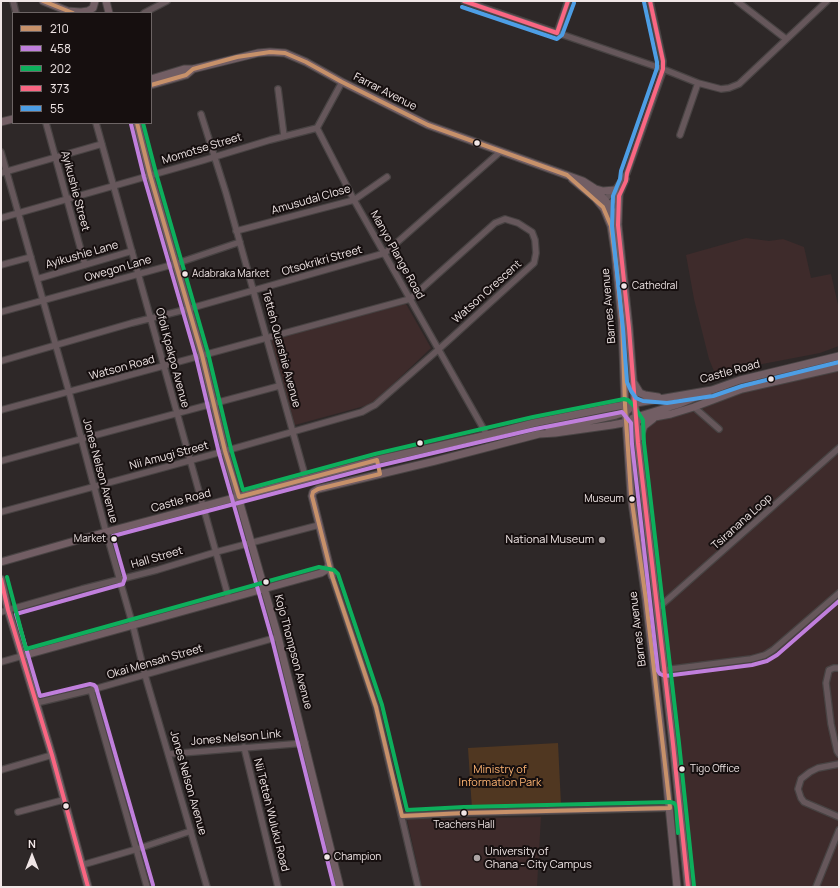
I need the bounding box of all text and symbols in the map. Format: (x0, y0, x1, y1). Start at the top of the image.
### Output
legend (12, 12, 152, 124)
text: 210 (50, 20, 69, 37)
text: 458 (50, 40, 71, 57)
text: 202 (50, 60, 71, 77)
street label: Farrar Avenue (351, 70, 419, 114)
text: 373 (50, 80, 69, 97)
text: 55 (50, 100, 64, 117)
street label: Momotse Street (161, 131, 243, 167)
unlabelled marker (472, 138, 482, 148)
street label: Ayikushie Street (58, 149, 92, 233)
street label: Amusudal Close (270, 182, 352, 218)
street label: Manyo Plange Road (367, 208, 427, 302)
street label: Ayikushie Lane (44, 238, 120, 272)
street label: Otsokrikri Street (280, 243, 364, 279)
street label: Owegon Lane (83, 253, 153, 285)
street label: Watson Crescent (450, 258, 524, 326)
place label: Adabraka Market (192, 268, 269, 280)
street label: Barnes Avenue (599, 268, 619, 344)
marker: Adabraka Market (180, 269, 190, 279)
place label: Cathedral (632, 280, 678, 292)
marker: Cathedral (619, 281, 629, 291)
street label: Tetteh Quarshie Avenue (259, 289, 303, 409)
street label: Ofoli Kpakpo Avenue (152, 307, 192, 409)
street label: Watson Road (88, 353, 156, 383)
street label: Castle Road (699, 358, 761, 386)
unlabelled marker (766, 374, 776, 384)
street label: Jones Nelson Avenue (80, 417, 120, 525)
unlabelled marker (415, 438, 425, 448)
street label: Nii Amugi Street (128, 439, 210, 473)
street label: Castle Road (150, 487, 212, 515)
street label: Tsiranana Loop (709, 491, 775, 553)
place label: Museum (584, 493, 624, 505)
marker: Museum (627, 494, 637, 504)
place label: Market (74, 533, 106, 545)
place label: National Museum (506, 533, 594, 547)
marker: Market (109, 534, 119, 544)
marker: National Museum (597, 535, 607, 545)
street label: Hall Street (130, 544, 184, 572)
unlabelled marker (261, 577, 271, 587)
street label: Barnes Avenue (627, 591, 649, 667)
street label: Kojo Thompson Avenue (271, 593, 315, 711)
street label: Okai Mensah Street (105, 642, 205, 682)
street label: Jones Nelson Link (190, 727, 282, 749)
street label: Jones Nelson Avenue (167, 729, 209, 837)
street label: Nii Tetteh Wuluku Road (251, 757, 291, 873)
park label: Ministry of Information Park (459, 763, 541, 789)
place label: Tigo Office (690, 763, 740, 775)
marker: Tigo Office (677, 764, 687, 774)
unlabelled marker (61, 801, 71, 811)
marker: Teachers Hall (459, 808, 469, 818)
place label: Teachers Hall (433, 819, 495, 831)
north arrow (12, 836, 52, 876)
text: N (28, 836, 36, 851)
place label: University of Ghana - City Campus (485, 845, 592, 871)
place label: Champion (334, 851, 381, 863)
marker: Champion (322, 852, 332, 862)
marker: University of Ghana - City Campus (472, 853, 482, 863)

